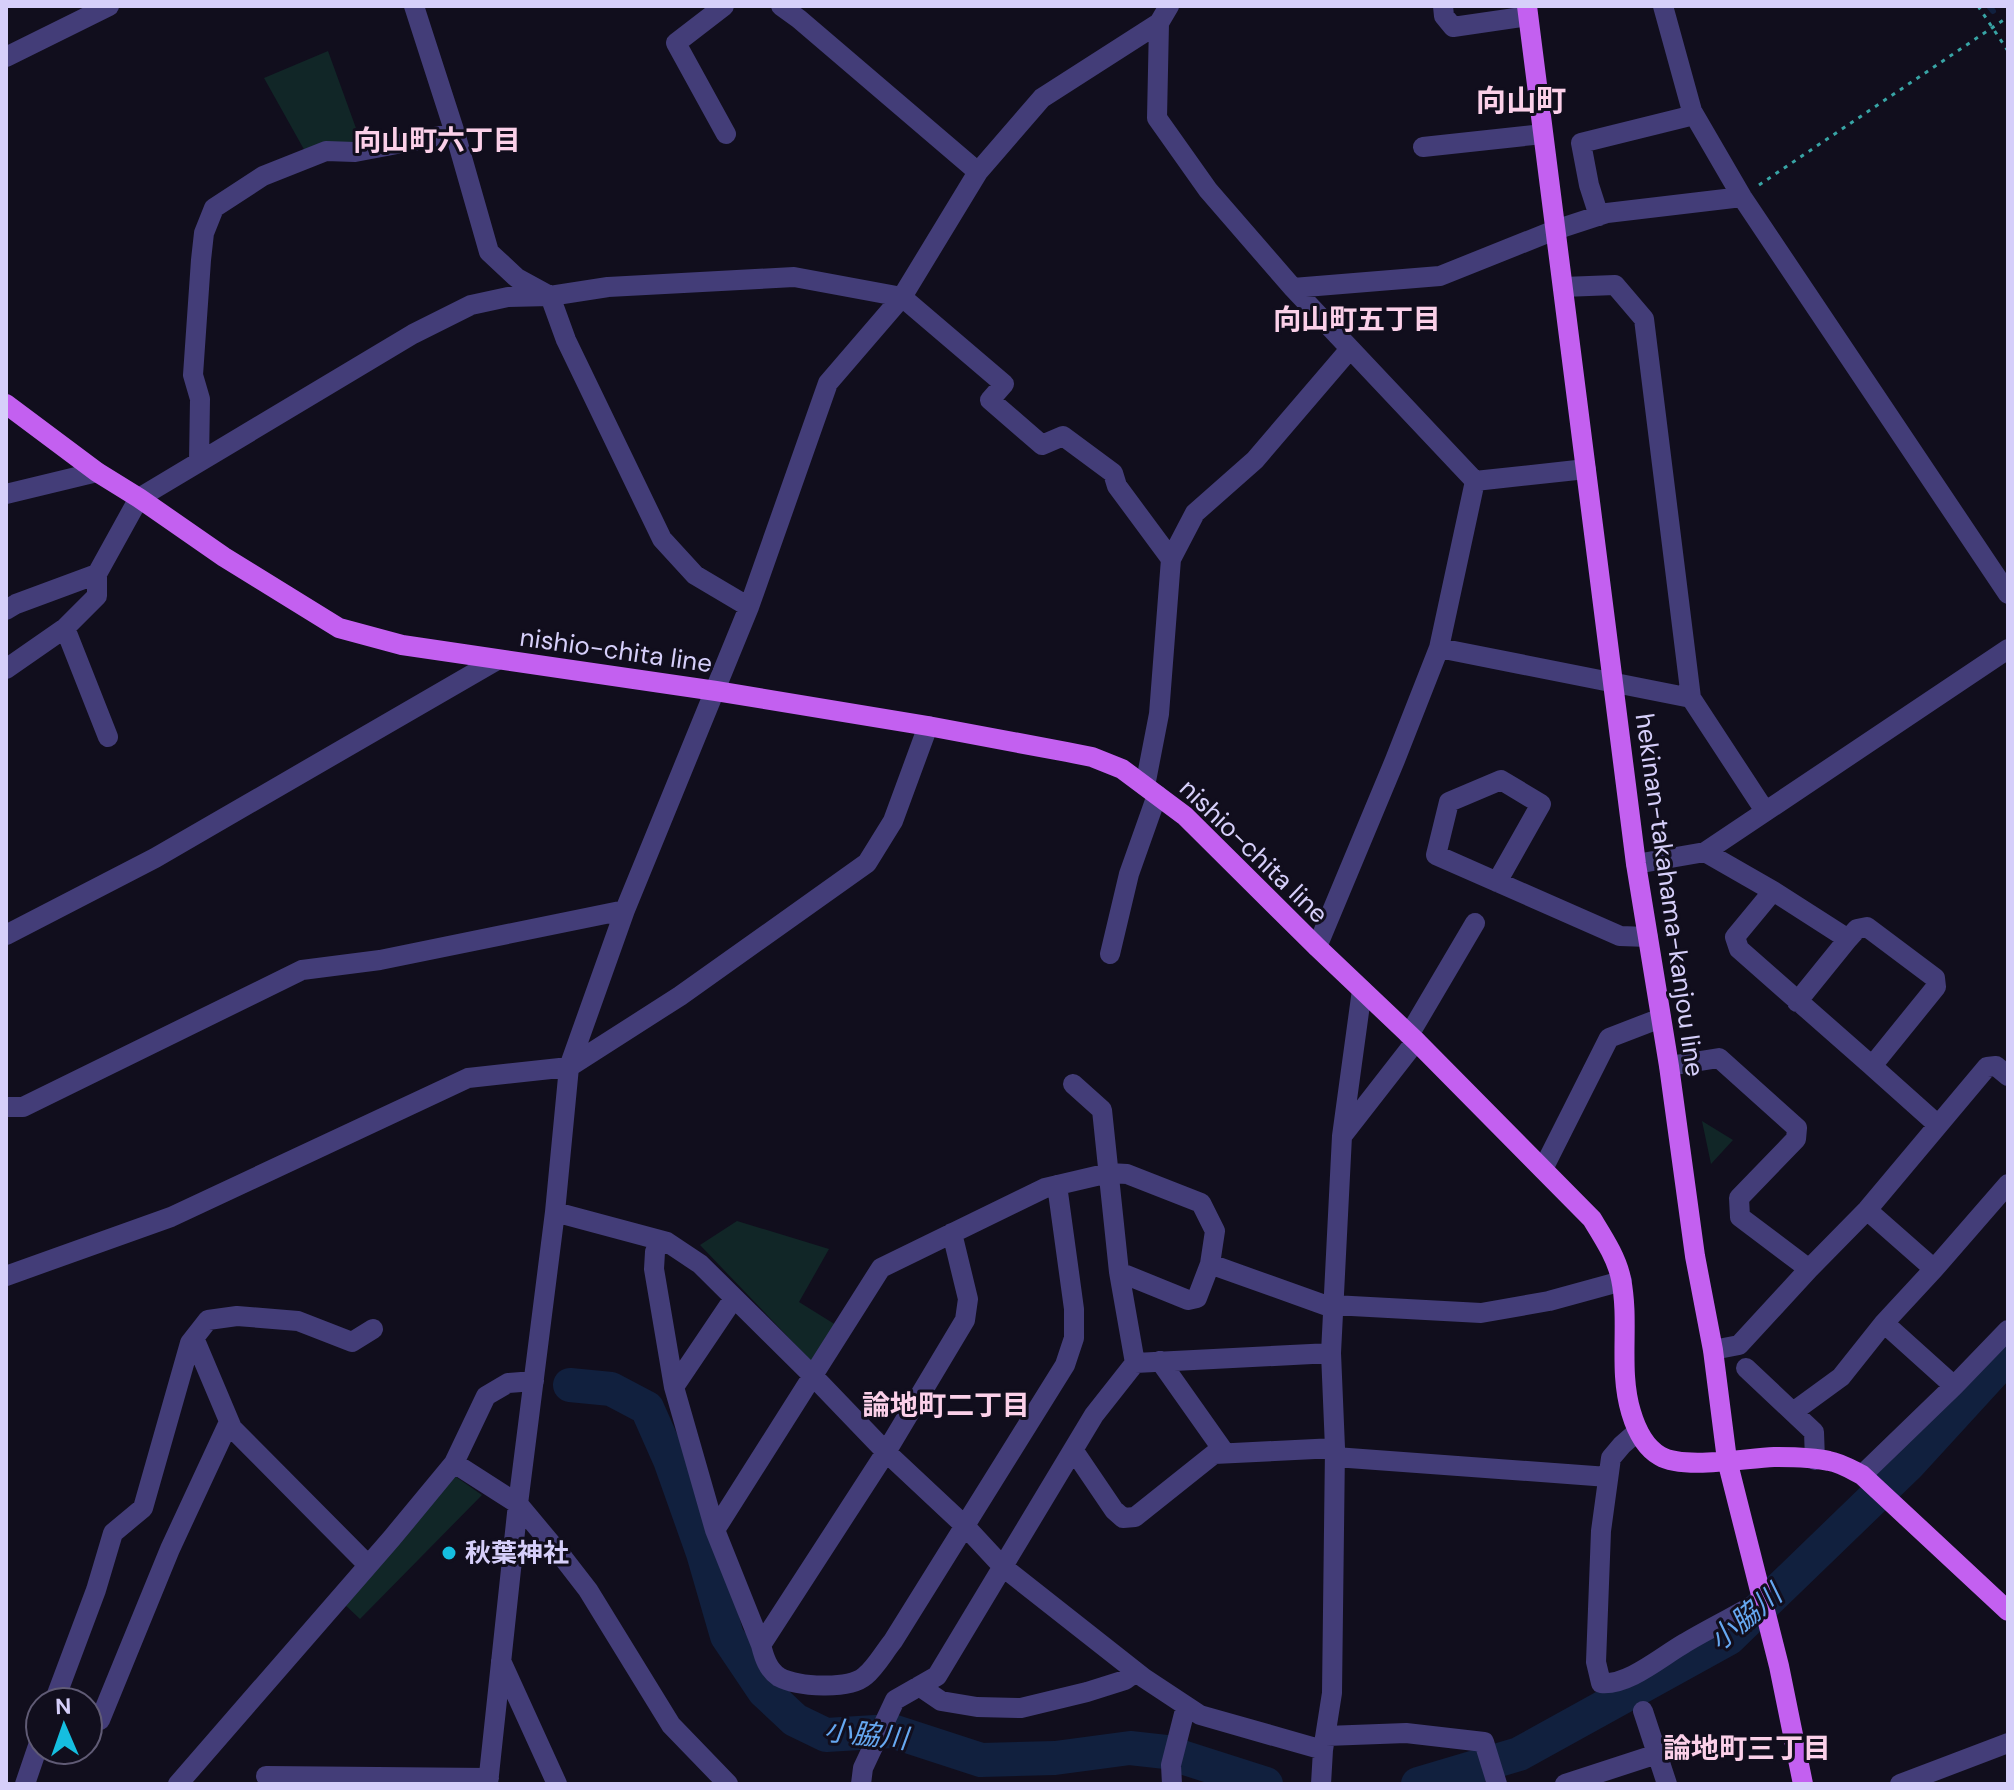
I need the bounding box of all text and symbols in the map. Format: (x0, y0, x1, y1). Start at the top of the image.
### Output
district label: 向山町 (1476, 81, 1566, 120)
district label: 向山町六丁目 (353, 122, 521, 159)
district label: 向山町五丁目 (1273, 301, 1441, 338)
street label: nishio-chita line (518, 620, 714, 680)
street label: hekinan-takahama-kanjou line (1628, 711, 1712, 1079)
street label: nishio-chita line (1172, 771, 1336, 931)
district label: 論地町二丁目 (862, 1387, 1030, 1424)
place label: 秋葉神社 (465, 1536, 569, 1570)
marker: 秋葉神社 (440, 1544, 458, 1562)
water label: 小脇川 (1701, 1574, 1792, 1659)
north arrow (24, 1686, 104, 1766)
text: N (55, 1692, 72, 1721)
water label: 小脇川 (822, 1712, 913, 1758)
district label: 論地町三丁目 (1663, 1730, 1831, 1767)

